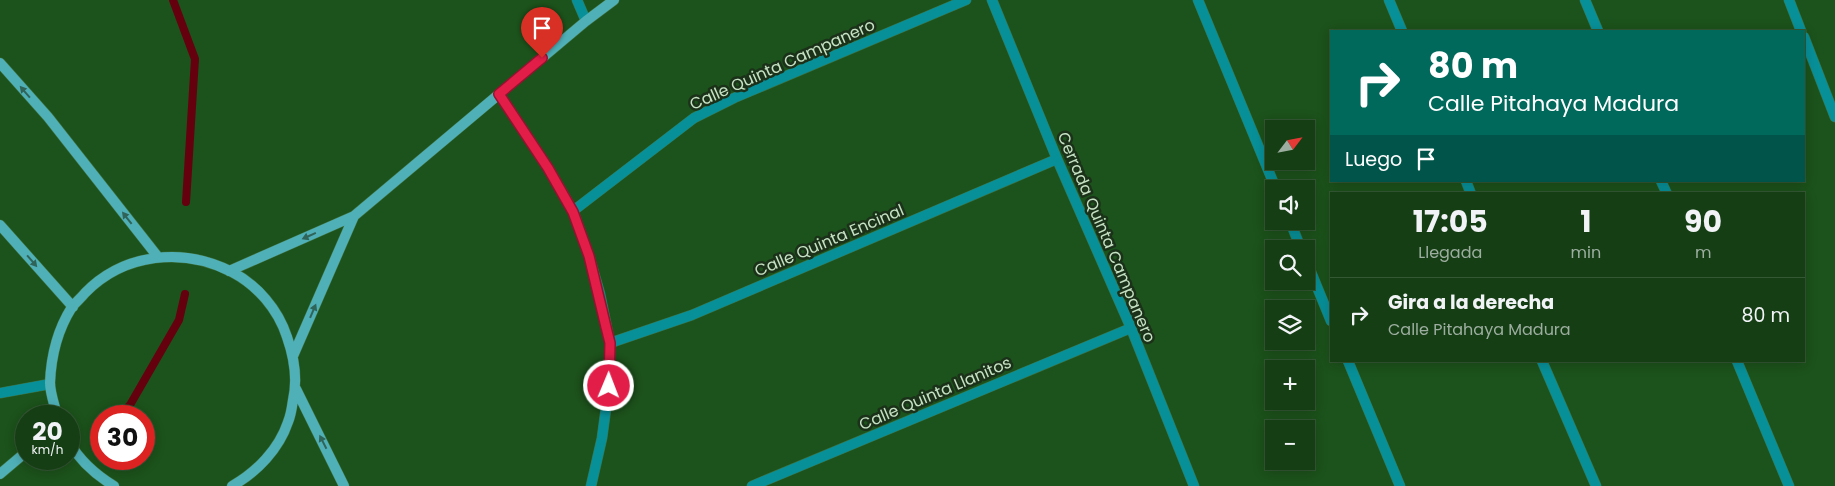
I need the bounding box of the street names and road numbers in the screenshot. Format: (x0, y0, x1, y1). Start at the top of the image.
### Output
street label: Calle Quinta Campanero (686, 13, 879, 116)
street label: Cerrada Quinta Campanero (1052, 128, 1161, 346)
street label: Calle Quinta Encinal (751, 199, 907, 282)
street label: Calle Quinta Llanitos (855, 351, 1015, 436)

